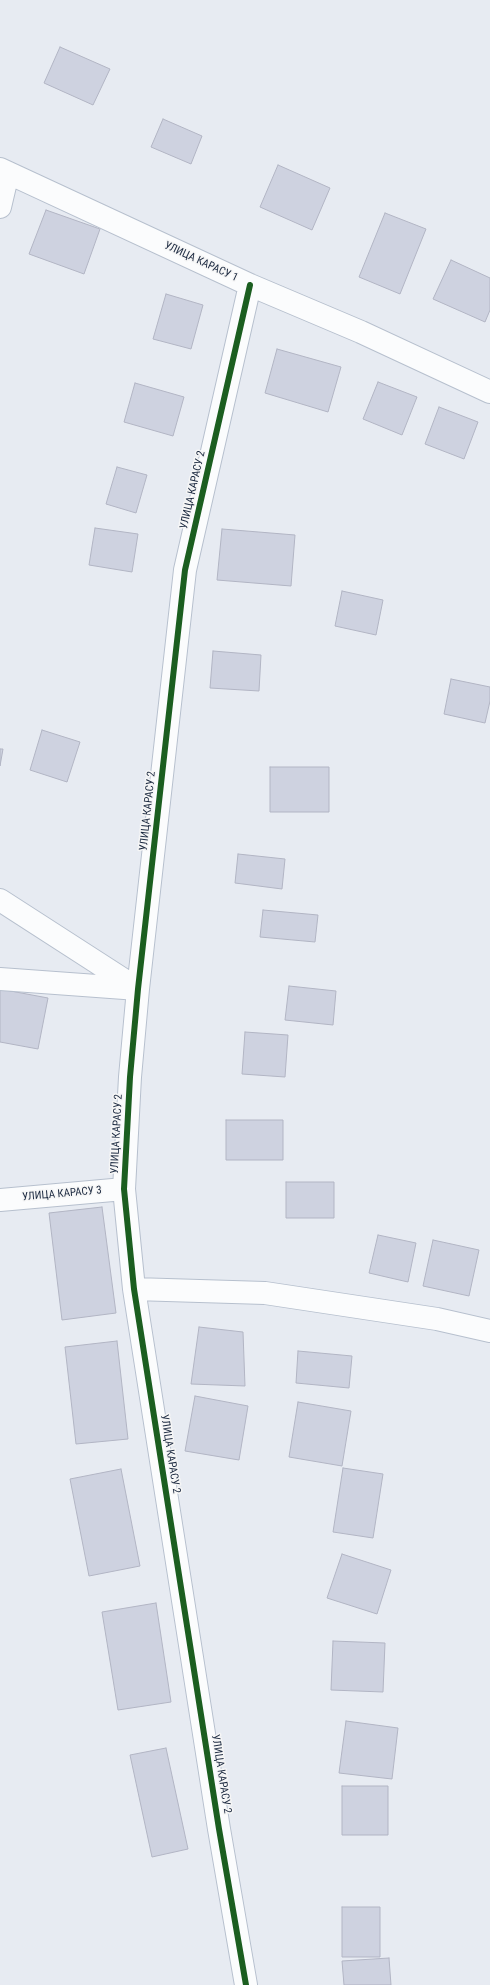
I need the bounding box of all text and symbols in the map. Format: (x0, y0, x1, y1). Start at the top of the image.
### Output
street label: УЛИЦА КАРАСУ 1 (162, 239, 240, 285)
street label: УЛИЦА КАРАСУ 2 (178, 450, 208, 530)
street label: УЛИЦА КАРАСУ 2 (137, 771, 159, 851)
street label: УЛИЦА КАРАСУ 2 (108, 1094, 126, 1174)
street label: УЛИЦА КАРАСУ 3 (22, 1184, 102, 1204)
street label: УЛИЦА КАРАСУ 2 (157, 1414, 183, 1494)
street label: УЛИЦА КАРАСУ 2 (208, 1734, 234, 1814)

